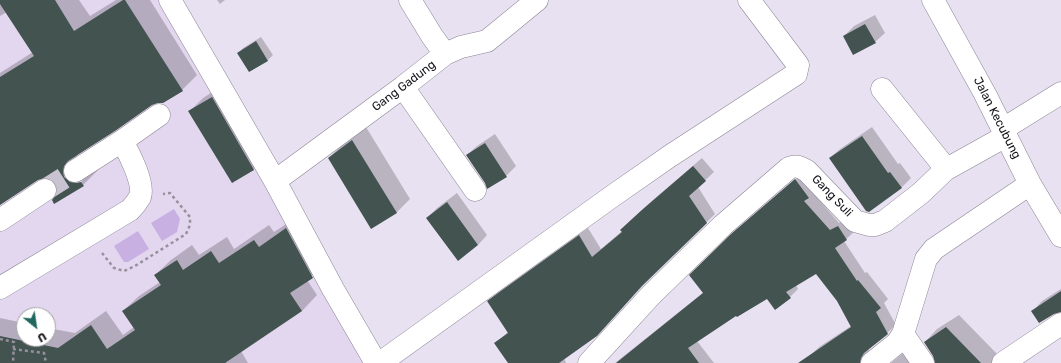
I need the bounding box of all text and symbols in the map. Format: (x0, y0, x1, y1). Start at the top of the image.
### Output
street label: Gang Gadung (369, 57, 439, 115)
street label: Jalan Kecubung (970, 75, 1024, 161)
street label: Gang Suli (809, 172, 855, 220)
north arrow (16, 307, 56, 347)
text: U (35, 329, 48, 345)

